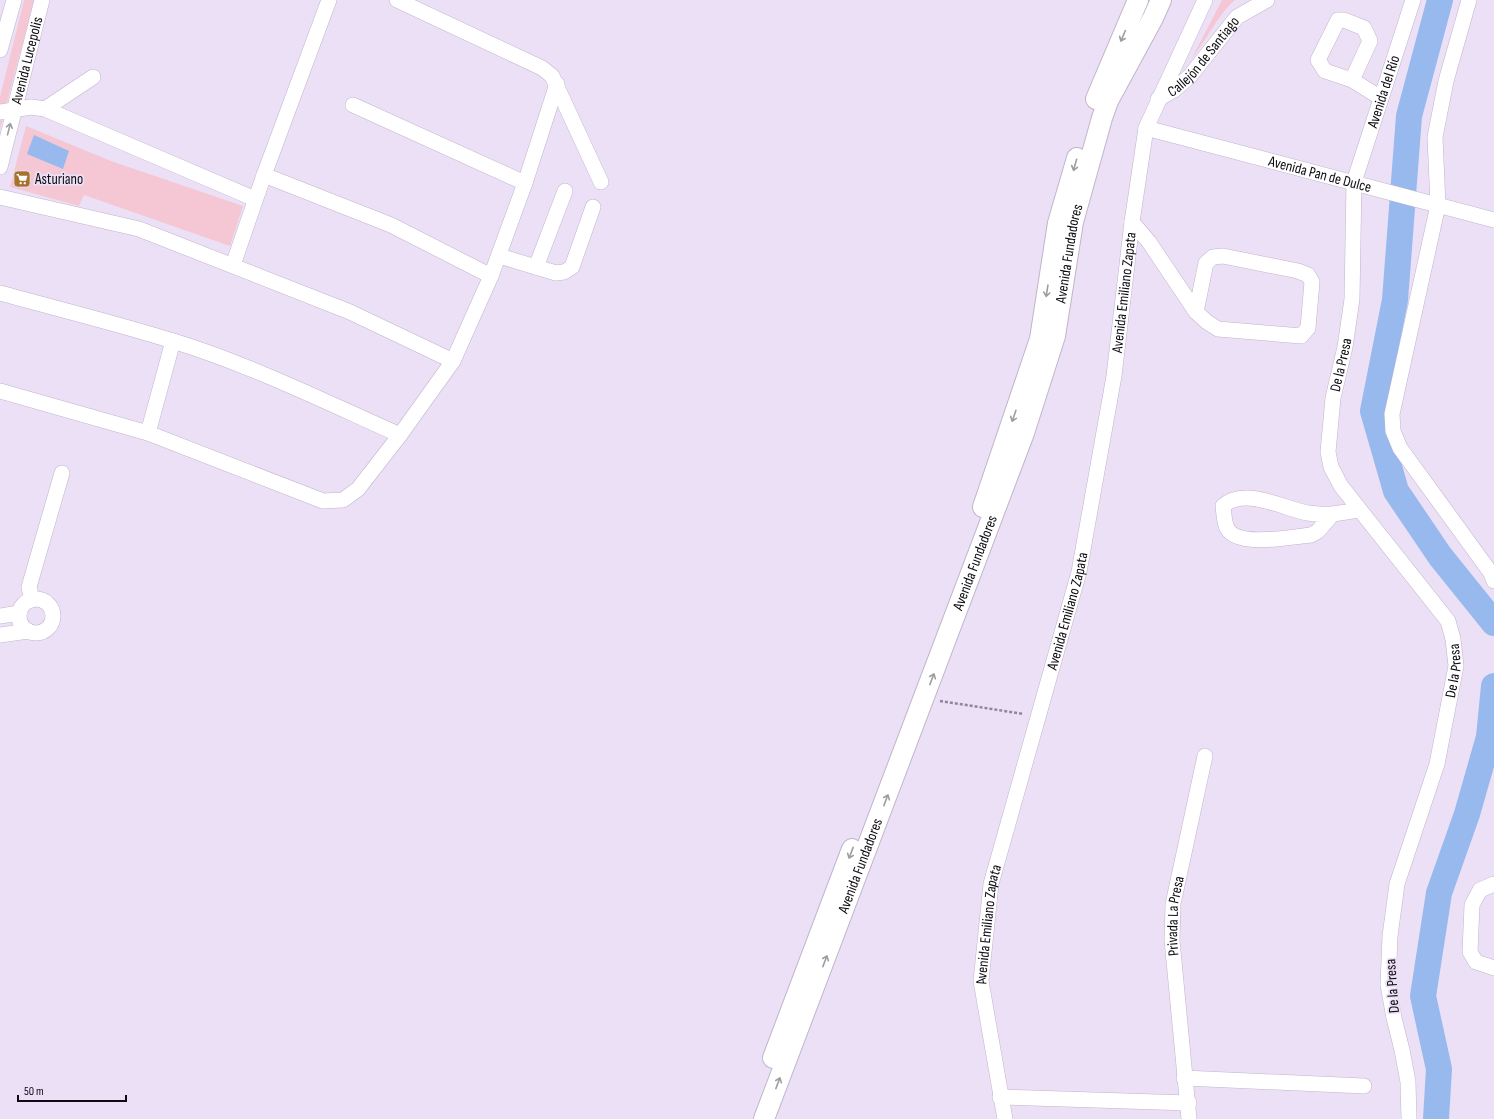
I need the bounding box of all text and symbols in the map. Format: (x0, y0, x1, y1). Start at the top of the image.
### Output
street label: Callejón de Santiago (1165, 13, 1244, 102)
street label: Avenida Lucepolis (7, 15, 47, 107)
one-way arrow (1119, 29, 1126, 41)
street label: Avenida del Río (1363, 53, 1404, 131)
one-way arrow (6, 123, 14, 136)
street label: Avenida Pan de Dulce (1266, 152, 1373, 197)
one-way arrow (1071, 158, 1078, 171)
supermarket icon: Asturiano (12, 169, 32, 189)
place label: Asturiano (34, 170, 83, 189)
street label: Avenida Fundadores (1051, 202, 1088, 305)
street label: Avenida Emiliano Zapata (1108, 231, 1141, 355)
one-way arrow (1043, 284, 1051, 297)
street label: De la Presa (1326, 337, 1356, 394)
one-way arrow (1010, 410, 1017, 423)
street label: Avenida Fundadores (948, 513, 1002, 614)
street label: Avenida Emiliano Zapata (1043, 551, 1092, 673)
street label: De la Presa (1441, 643, 1466, 699)
one-way arrow (928, 673, 936, 685)
one-way arrow (882, 795, 890, 807)
street label: Avenida Fundadores (834, 816, 887, 917)
one-way arrow (846, 847, 854, 859)
street label: Avenida Emiliano Zapata (972, 862, 1006, 987)
street label: Privada La Presa (1163, 874, 1189, 957)
one-way arrow (821, 956, 829, 968)
street label: De la Presa (1381, 958, 1404, 1014)
scale bar (18, 1077, 126, 1103)
one-way arrow (775, 1077, 783, 1089)
text: 50 m (24, 1084, 44, 1099)

